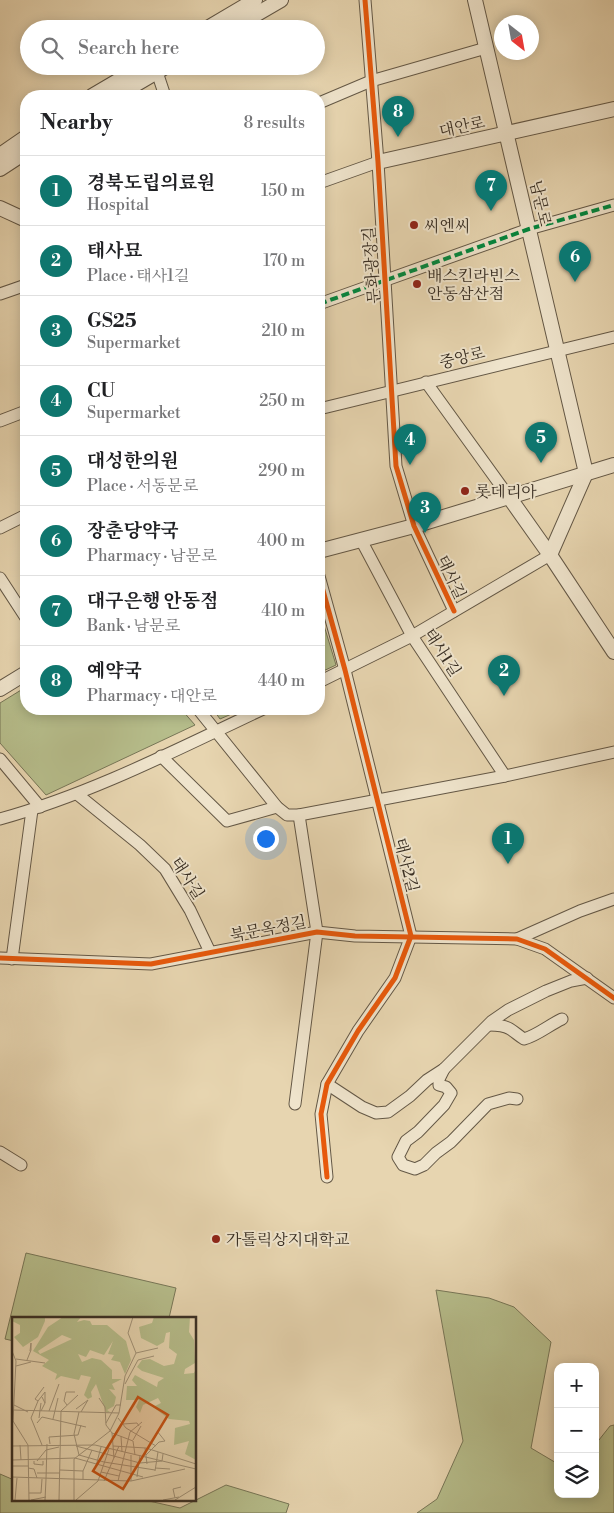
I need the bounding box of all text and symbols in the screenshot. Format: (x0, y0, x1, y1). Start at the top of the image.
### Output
north arrow (494, 15, 539, 60)
search box (20, 20, 325, 75)
icon: search (38, 34, 66, 62)
text: Search here (78, 36, 179, 60)
pin: 8 (382, 96, 414, 137)
text: Nearby (40, 110, 113, 136)
street label: 대안로 (437, 112, 487, 142)
text: 8 results (243, 113, 305, 133)
pin: 7 (475, 170, 507, 211)
text: 경북도립의료원 (87, 171, 215, 195)
street label: 남문로 (525, 178, 555, 229)
text: 1 (52, 181, 60, 201)
text: 150 m (261, 181, 305, 201)
text: Hospital (87, 195, 149, 215)
place label: 씨엔씨 (424, 216, 470, 236)
marker: 씨엔씨 (408, 219, 420, 231)
street label: 문화광장길 (359, 226, 385, 304)
text: 태사묘 (87, 239, 142, 263)
pin: 6 (559, 241, 591, 282)
text: 2 (51, 251, 61, 271)
text: 170 m (263, 251, 305, 271)
text: Place · 태사1길 (87, 266, 189, 286)
place label: 배스킨라빈스 안동삼산점 (427, 266, 520, 304)
marker: 배스킨라빈스 안동삼산점 (411, 278, 423, 290)
text: GS25 (87, 309, 136, 333)
text: 3 (51, 321, 61, 341)
text: 210 m (261, 321, 305, 341)
text: Supermarket (87, 333, 181, 353)
street label: 중앙로 (437, 343, 488, 373)
text: CU (87, 379, 115, 403)
text: 4 (51, 391, 61, 411)
text: 250 m (259, 391, 305, 411)
text: Supermarket (87, 403, 181, 423)
pin: 5 (525, 422, 557, 463)
pin: 4 (394, 424, 426, 465)
text: 대성한의원 (87, 449, 179, 473)
text: 5 (51, 461, 61, 481)
text: 290 m (258, 461, 305, 481)
text: Place · 서동문로 (87, 476, 198, 496)
place label: 롯데리아 (475, 482, 537, 502)
marker: 롯데리아 (459, 485, 471, 497)
pin: 3 (409, 492, 441, 533)
text: 장춘당약국 (87, 519, 179, 543)
text: 6 (51, 531, 61, 551)
text: 400 m (257, 531, 305, 551)
text: Pharmacy · 남문로 (87, 546, 216, 566)
street label: 태사길 (432, 552, 470, 603)
text: 대구은행 안동점 (87, 589, 219, 613)
text: 7 (51, 601, 61, 621)
text: 410 m (261, 601, 305, 621)
text: Bank · 남문로 (87, 616, 180, 636)
street label: 태사1길 (419, 625, 465, 680)
pin: 2 (488, 655, 520, 696)
text: 예약국 (87, 659, 142, 683)
text: 8 (51, 671, 61, 691)
text: 440 m (258, 671, 305, 691)
text: Pharmacy · 대안로 (87, 686, 216, 706)
pin: 1 (492, 823, 524, 864)
your location (253, 826, 279, 852)
street label: 태사2길 (390, 836, 422, 895)
street label: 태사길 (166, 854, 208, 903)
street label: 북문옥정길 (228, 912, 308, 946)
place label: 가톨릭상지대학교 (226, 1230, 350, 1250)
marker: 가톨릭상지대학교 (210, 1233, 222, 1245)
inset map (12, 1317, 196, 1500)
map controls (554, 1363, 599, 1498)
button: + (554, 1363, 599, 1408)
button: − (554, 1408, 599, 1453)
button: layers (554, 1453, 599, 1498)

